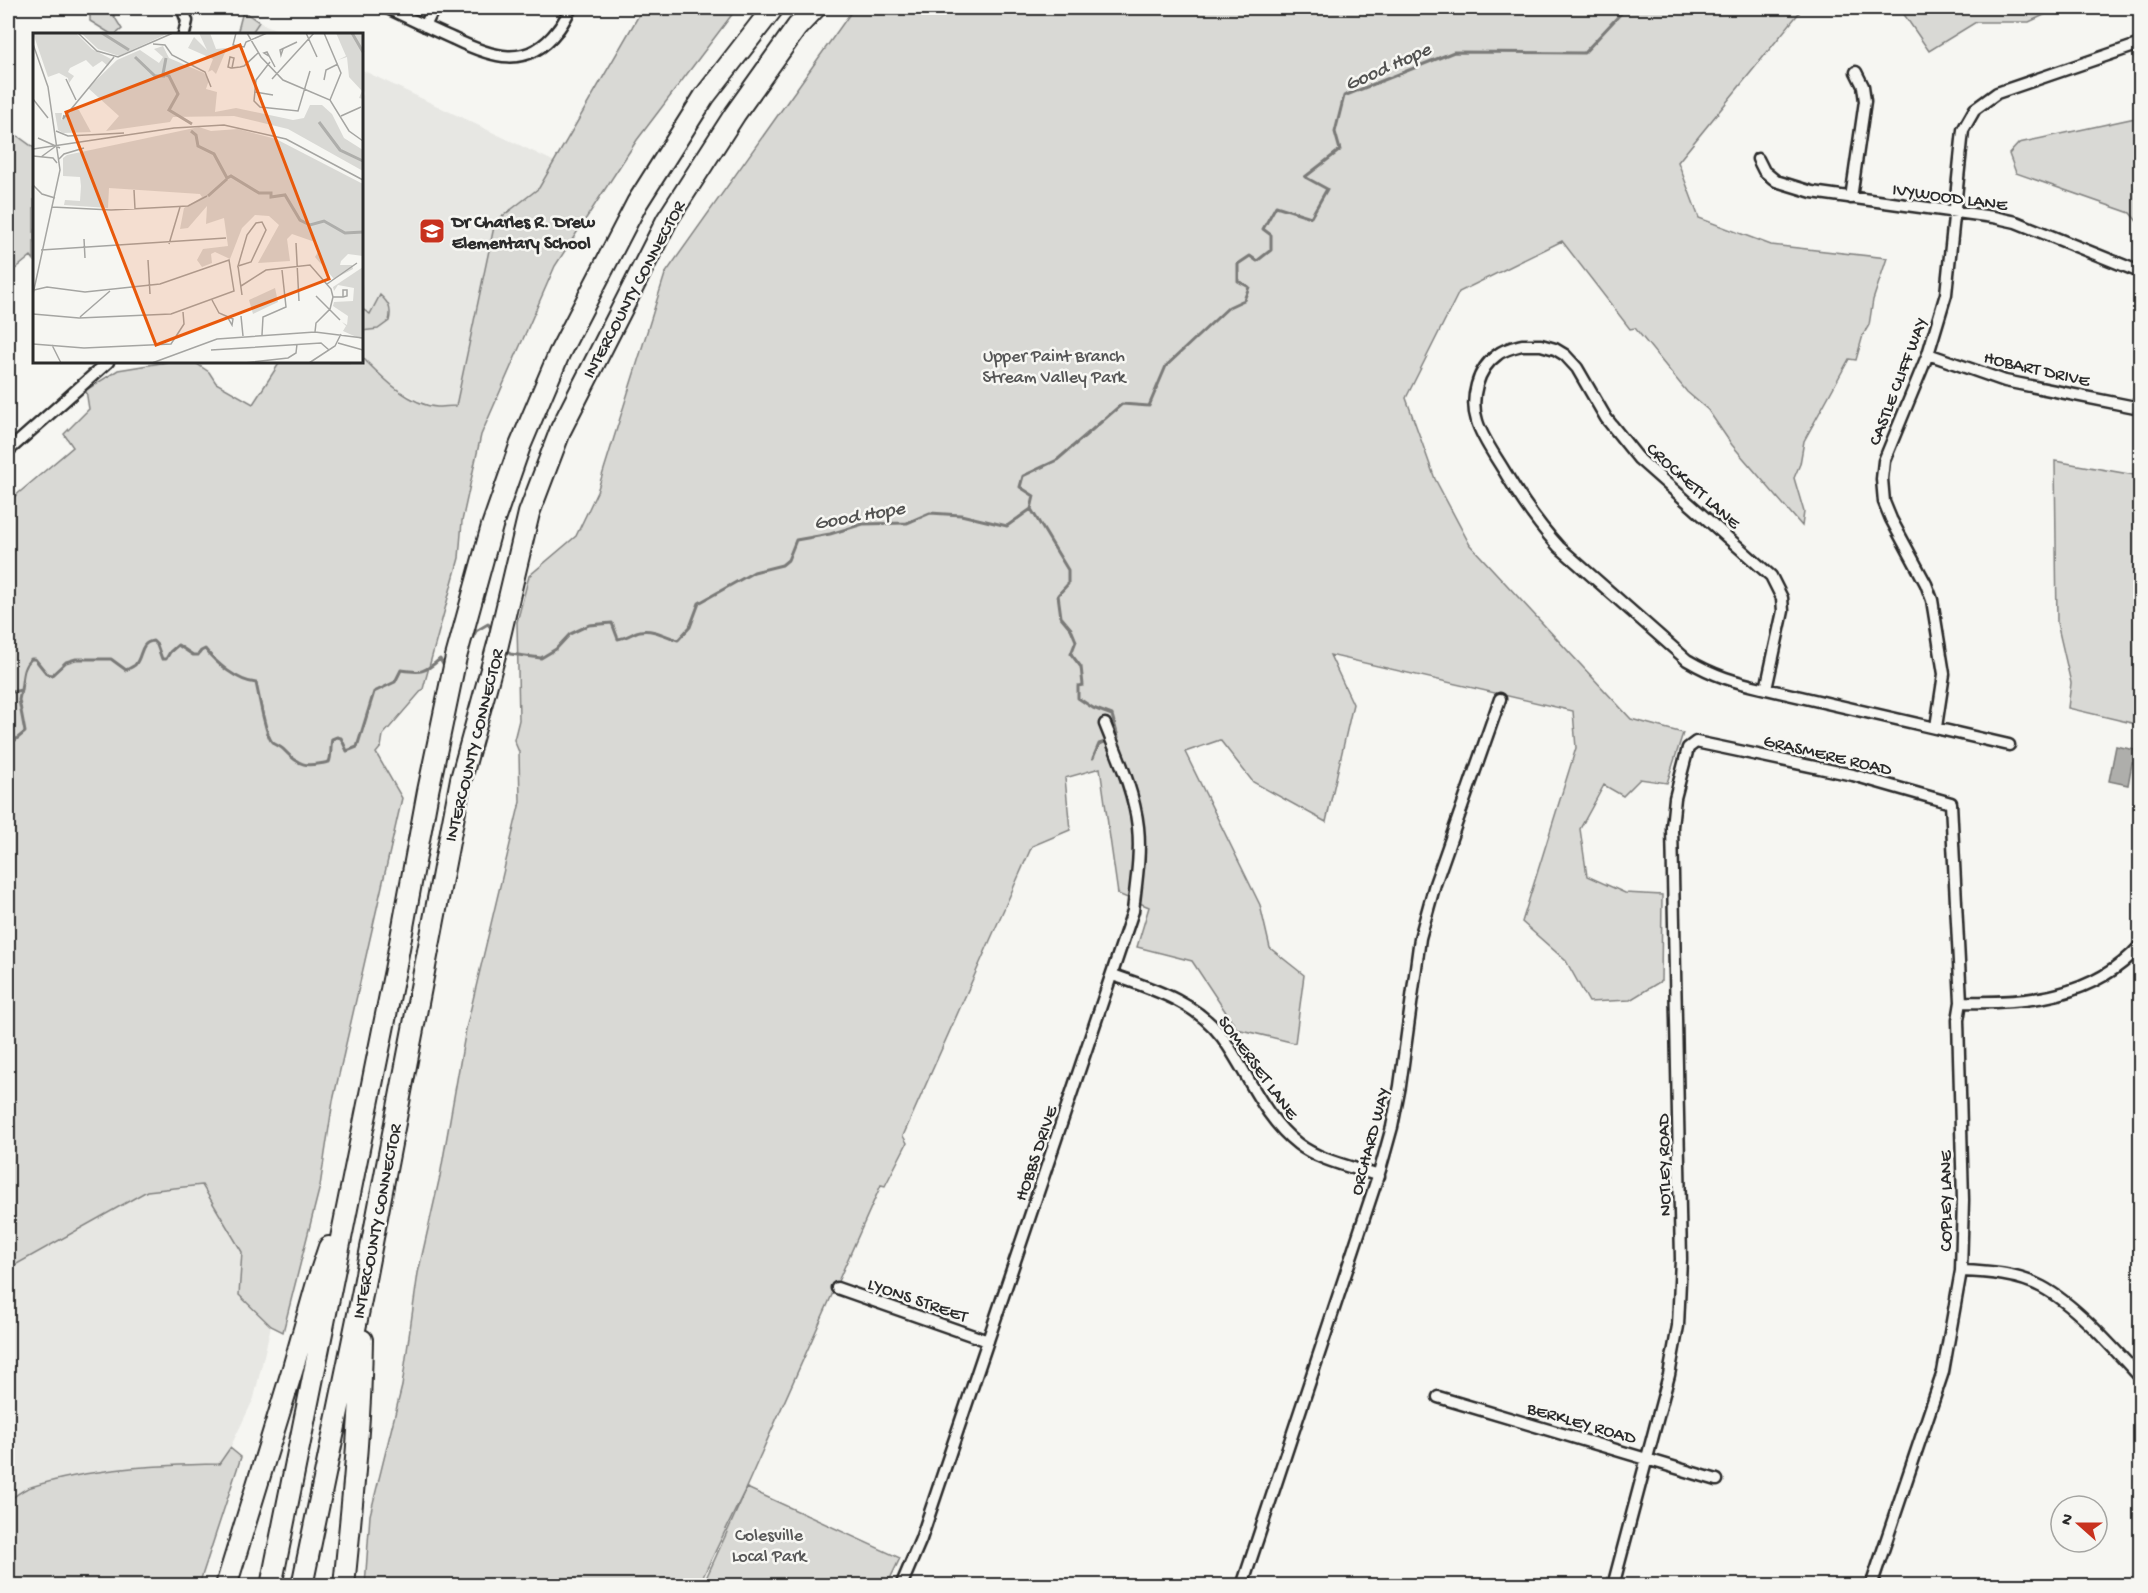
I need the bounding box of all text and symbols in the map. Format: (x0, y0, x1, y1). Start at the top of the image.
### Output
inset map (33, 33, 363, 363)
water label: Good Hope (1342, 39, 1436, 97)
street label: IVYWOOD LANE (1891, 180, 2009, 217)
street label: INTERCOUNTY CONNECTOR (579, 197, 691, 383)
place label: Dr Charles R. Drew Elementary School (450, 213, 596, 255)
school or university icon: Dr Charles R. Drew Elementary School (417, 216, 447, 246)
street label: CASTLE CLIFF WAY (1865, 315, 1933, 449)
park label: Upper Paint Branch Stream Valley Park (982, 347, 1128, 389)
street label: HOBART DRIVE (1981, 348, 2092, 393)
street label: CROCKETT LANE (1641, 439, 1744, 535)
water label: Good Hope (812, 498, 907, 537)
street label: INTERCOUNTY CONNECTOR (441, 646, 510, 844)
street label: GRASMERE ROAD (1761, 731, 1894, 781)
street label: SOMERSET LANE (1212, 1012, 1302, 1125)
street label: ORCHARD WAY (1347, 1086, 1396, 1198)
street label: HOBBS DRIVE (1011, 1103, 1064, 1204)
street label: NOTLEY ROAD (1654, 1113, 1677, 1216)
street label: INTERCOUNTY CONNECTOR (349, 1122, 408, 1321)
street label: COPLEY LANE (1937, 1150, 1958, 1252)
street label: LYONS STREET (865, 1274, 971, 1329)
street label: BERKLEY ROAD (1523, 1398, 1639, 1450)
north arrow (2049, 1494, 2109, 1554)
text: N (2058, 1511, 2079, 1528)
park label: Colesville Local Park (732, 1526, 808, 1568)

